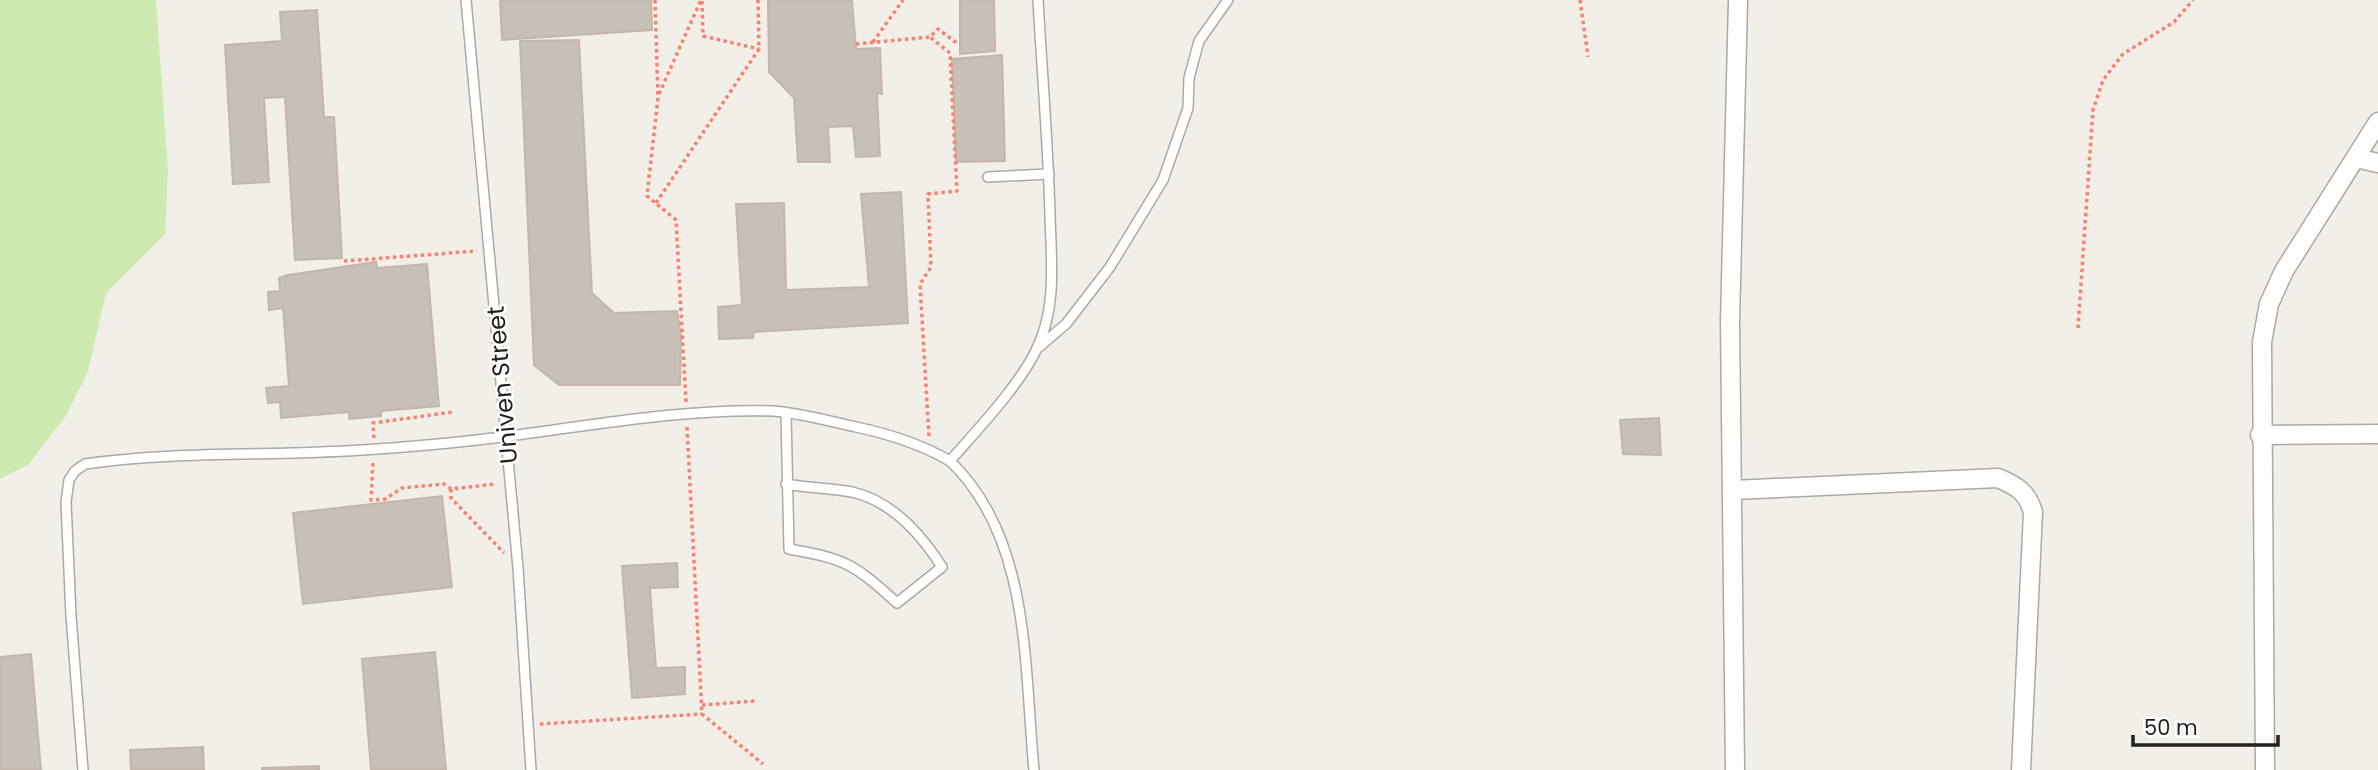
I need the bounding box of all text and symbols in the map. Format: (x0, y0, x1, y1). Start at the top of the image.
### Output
street label: Univen Street (479, 305, 525, 465)
scale bar (2133, 704, 2278, 748)
text: 50 m (2144, 713, 2198, 742)

